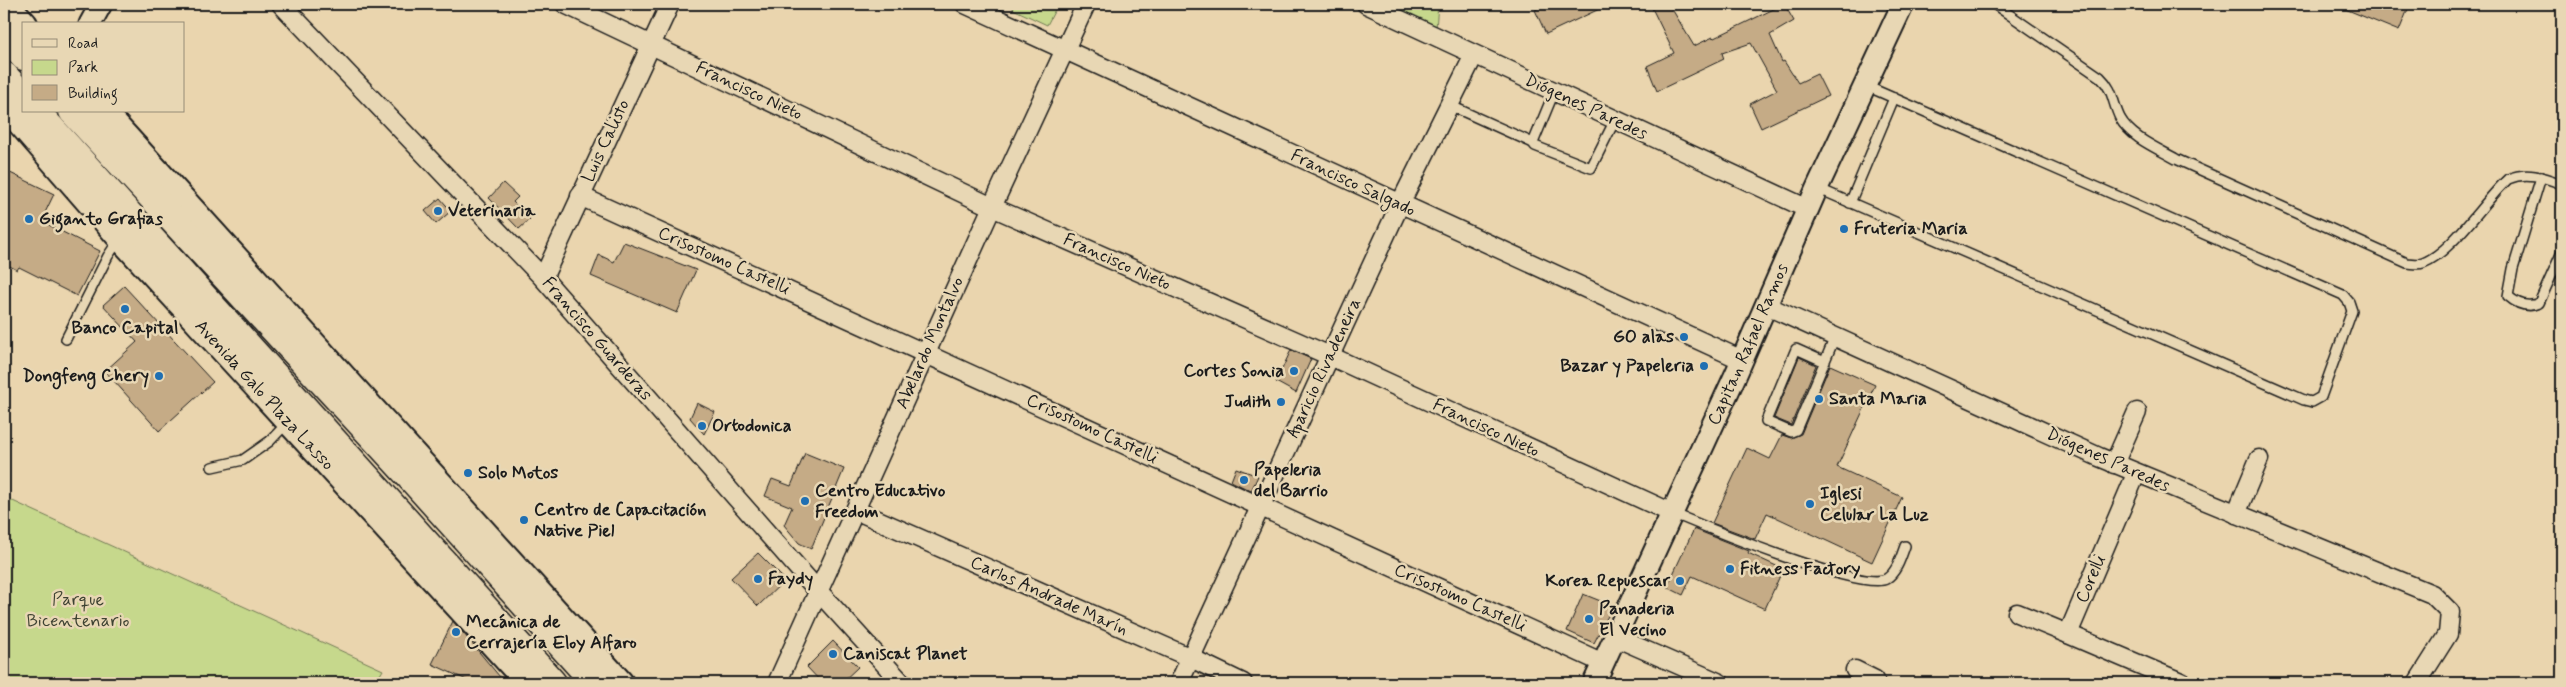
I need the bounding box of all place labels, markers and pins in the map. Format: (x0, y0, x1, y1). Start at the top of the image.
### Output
place label: Veterinaria (448, 199, 536, 223)
marker: Veterinaria (432, 205, 444, 217)
place label: Giganto Grafias (39, 207, 163, 233)
marker: Giganto Grafias (23, 213, 35, 225)
place label: Fruteria Maria (1854, 217, 1968, 241)
marker: Fruteria Maria (1838, 223, 1850, 235)
marker: Banco Capital (119, 303, 131, 315)
place label: Banco Capital (71, 316, 179, 340)
place label: GO alas (1613, 325, 1674, 349)
marker: GO alas (1678, 331, 1690, 343)
place label: Bazar y Papeleria (1560, 354, 1694, 378)
place label: Cortes Sonia (1184, 359, 1284, 383)
marker: Bazar y Papeleria (1698, 360, 1710, 372)
place label: Dongfeng Chery (22, 364, 149, 390)
marker: Cortes Sonia (1288, 365, 1300, 377)
marker: Dongfeng Chery (153, 370, 165, 382)
place label: Santa Maria (1829, 387, 1927, 411)
place label: Judith (1224, 390, 1271, 414)
marker: Santa Maria (1813, 393, 1825, 405)
marker: Judith (1275, 396, 1287, 408)
place label: Ortodonica (712, 414, 792, 438)
marker: Ortodonica (696, 420, 708, 432)
place label: Papeleria del Barrio (1254, 458, 1328, 503)
place label: Solo Motos (478, 461, 558, 485)
marker: Solo Motos (462, 467, 474, 479)
marker: Papeleria del Barrio (1238, 474, 1250, 486)
place label: Centro Educativo Freedom (815, 479, 946, 524)
place label: Iglesi Celular La Luz (1820, 482, 1929, 527)
marker: Centro Educativo Freedom (799, 495, 811, 507)
place label: Centro de Capacitación Native Piel (534, 498, 706, 543)
marker: Iglesi Celular La Luz (1804, 498, 1816, 510)
marker: Centro de Capacitación Native Piel (518, 514, 530, 526)
place label: Fitness Factory (1740, 557, 1860, 581)
marker: Fitness Factory (1724, 563, 1736, 575)
place label: Faydy (768, 567, 813, 591)
place label: Korea Repuescar (1545, 569, 1671, 593)
marker: Faydy (752, 573, 764, 585)
marker: Korea Repuescar (1674, 575, 1686, 587)
place label: Panaderia El Vecino (1599, 597, 1675, 642)
place label: Mecánica de Cerrajería Eloy Alfaro (466, 610, 637, 655)
marker: Panaderia El Vecino (1583, 613, 1595, 625)
marker: Mecánica de Cerrajería Eloy Alfaro (450, 626, 462, 638)
place label: Caniscat Planet (843, 642, 968, 666)
marker: Caniscat Planet (827, 648, 839, 660)

